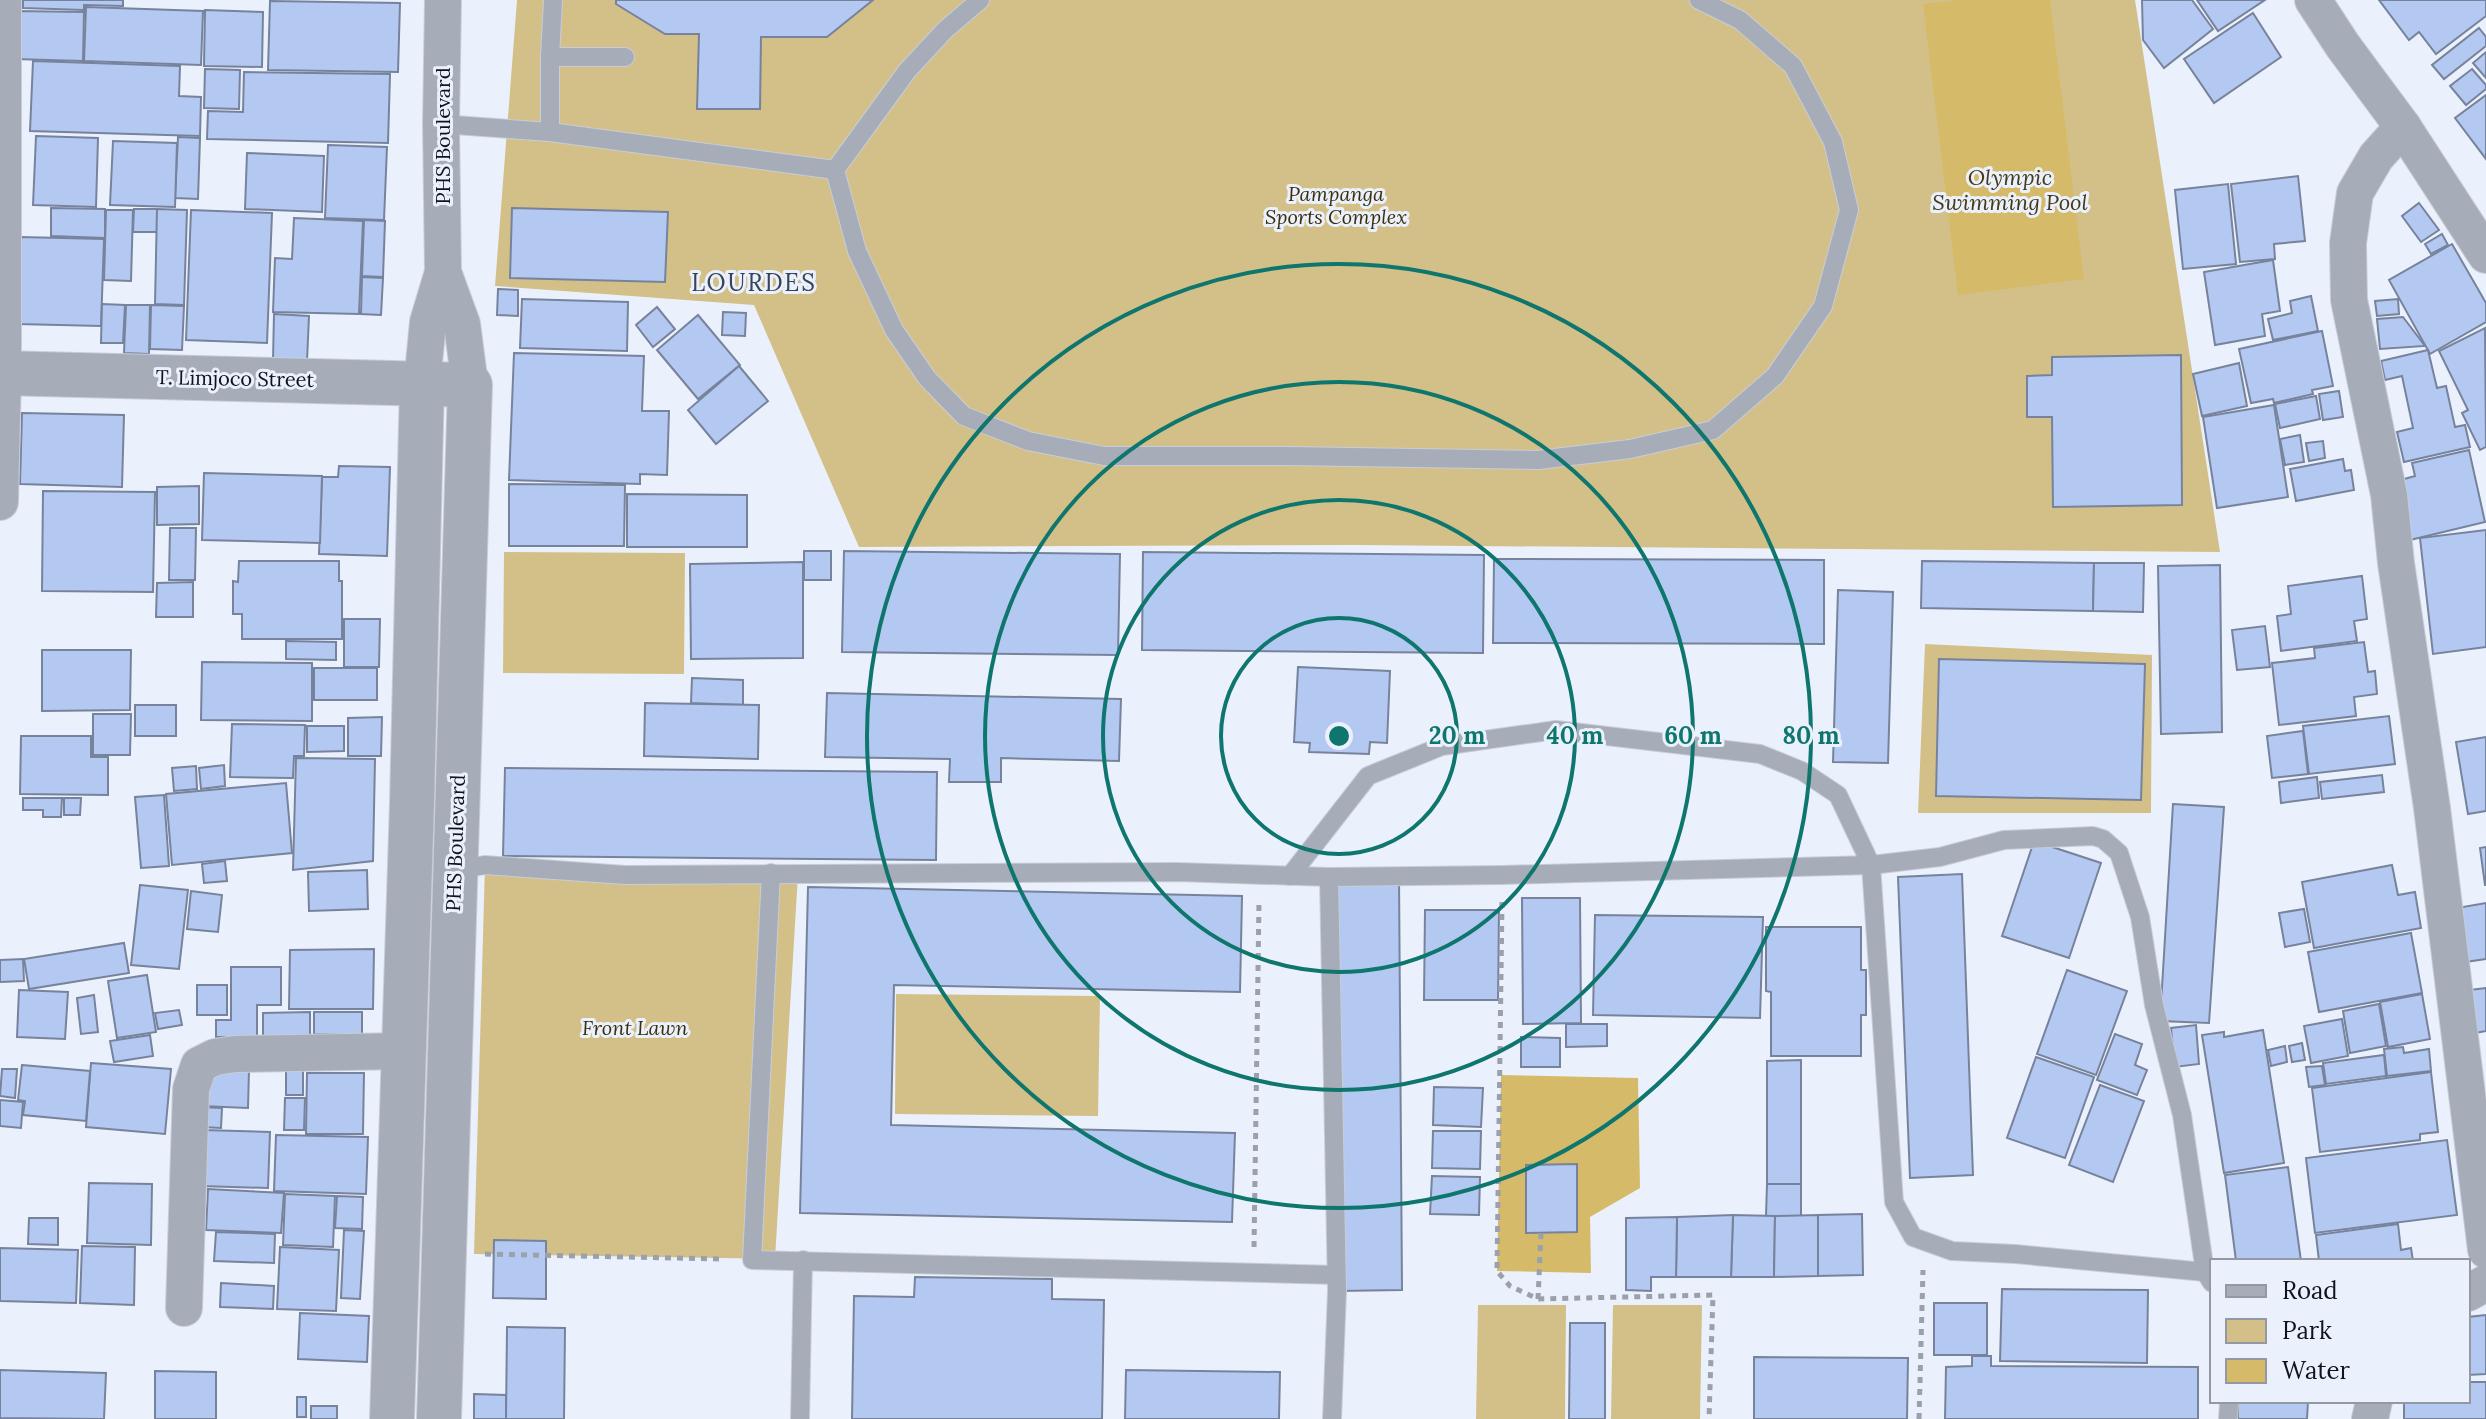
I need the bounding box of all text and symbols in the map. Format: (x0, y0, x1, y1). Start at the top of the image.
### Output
street label: PHS Boulevard (430, 67, 455, 205)
water label: Olympic Swimming Pool (1932, 163, 2088, 216)
park label: Pampanga Sports Complex (1265, 181, 1407, 229)
district label: LOURDES (691, 267, 817, 298)
street label: T. Limjoco Street (156, 364, 314, 392)
text: 20 m (1429, 720, 1485, 751)
text: 40 m (1547, 720, 1603, 751)
text: 60 m (1664, 720, 1722, 751)
text: 80 m (1782, 720, 1840, 751)
centre of rings (1325, 722, 1353, 750)
street label: PHS Boulevard (440, 774, 470, 912)
park label: Front Lawn (582, 1015, 689, 1040)
legend (2210, 1259, 2470, 1403)
text: Road (2282, 1275, 2338, 1306)
text: Park (2282, 1315, 2332, 1346)
text: Water (2282, 1355, 2350, 1386)

